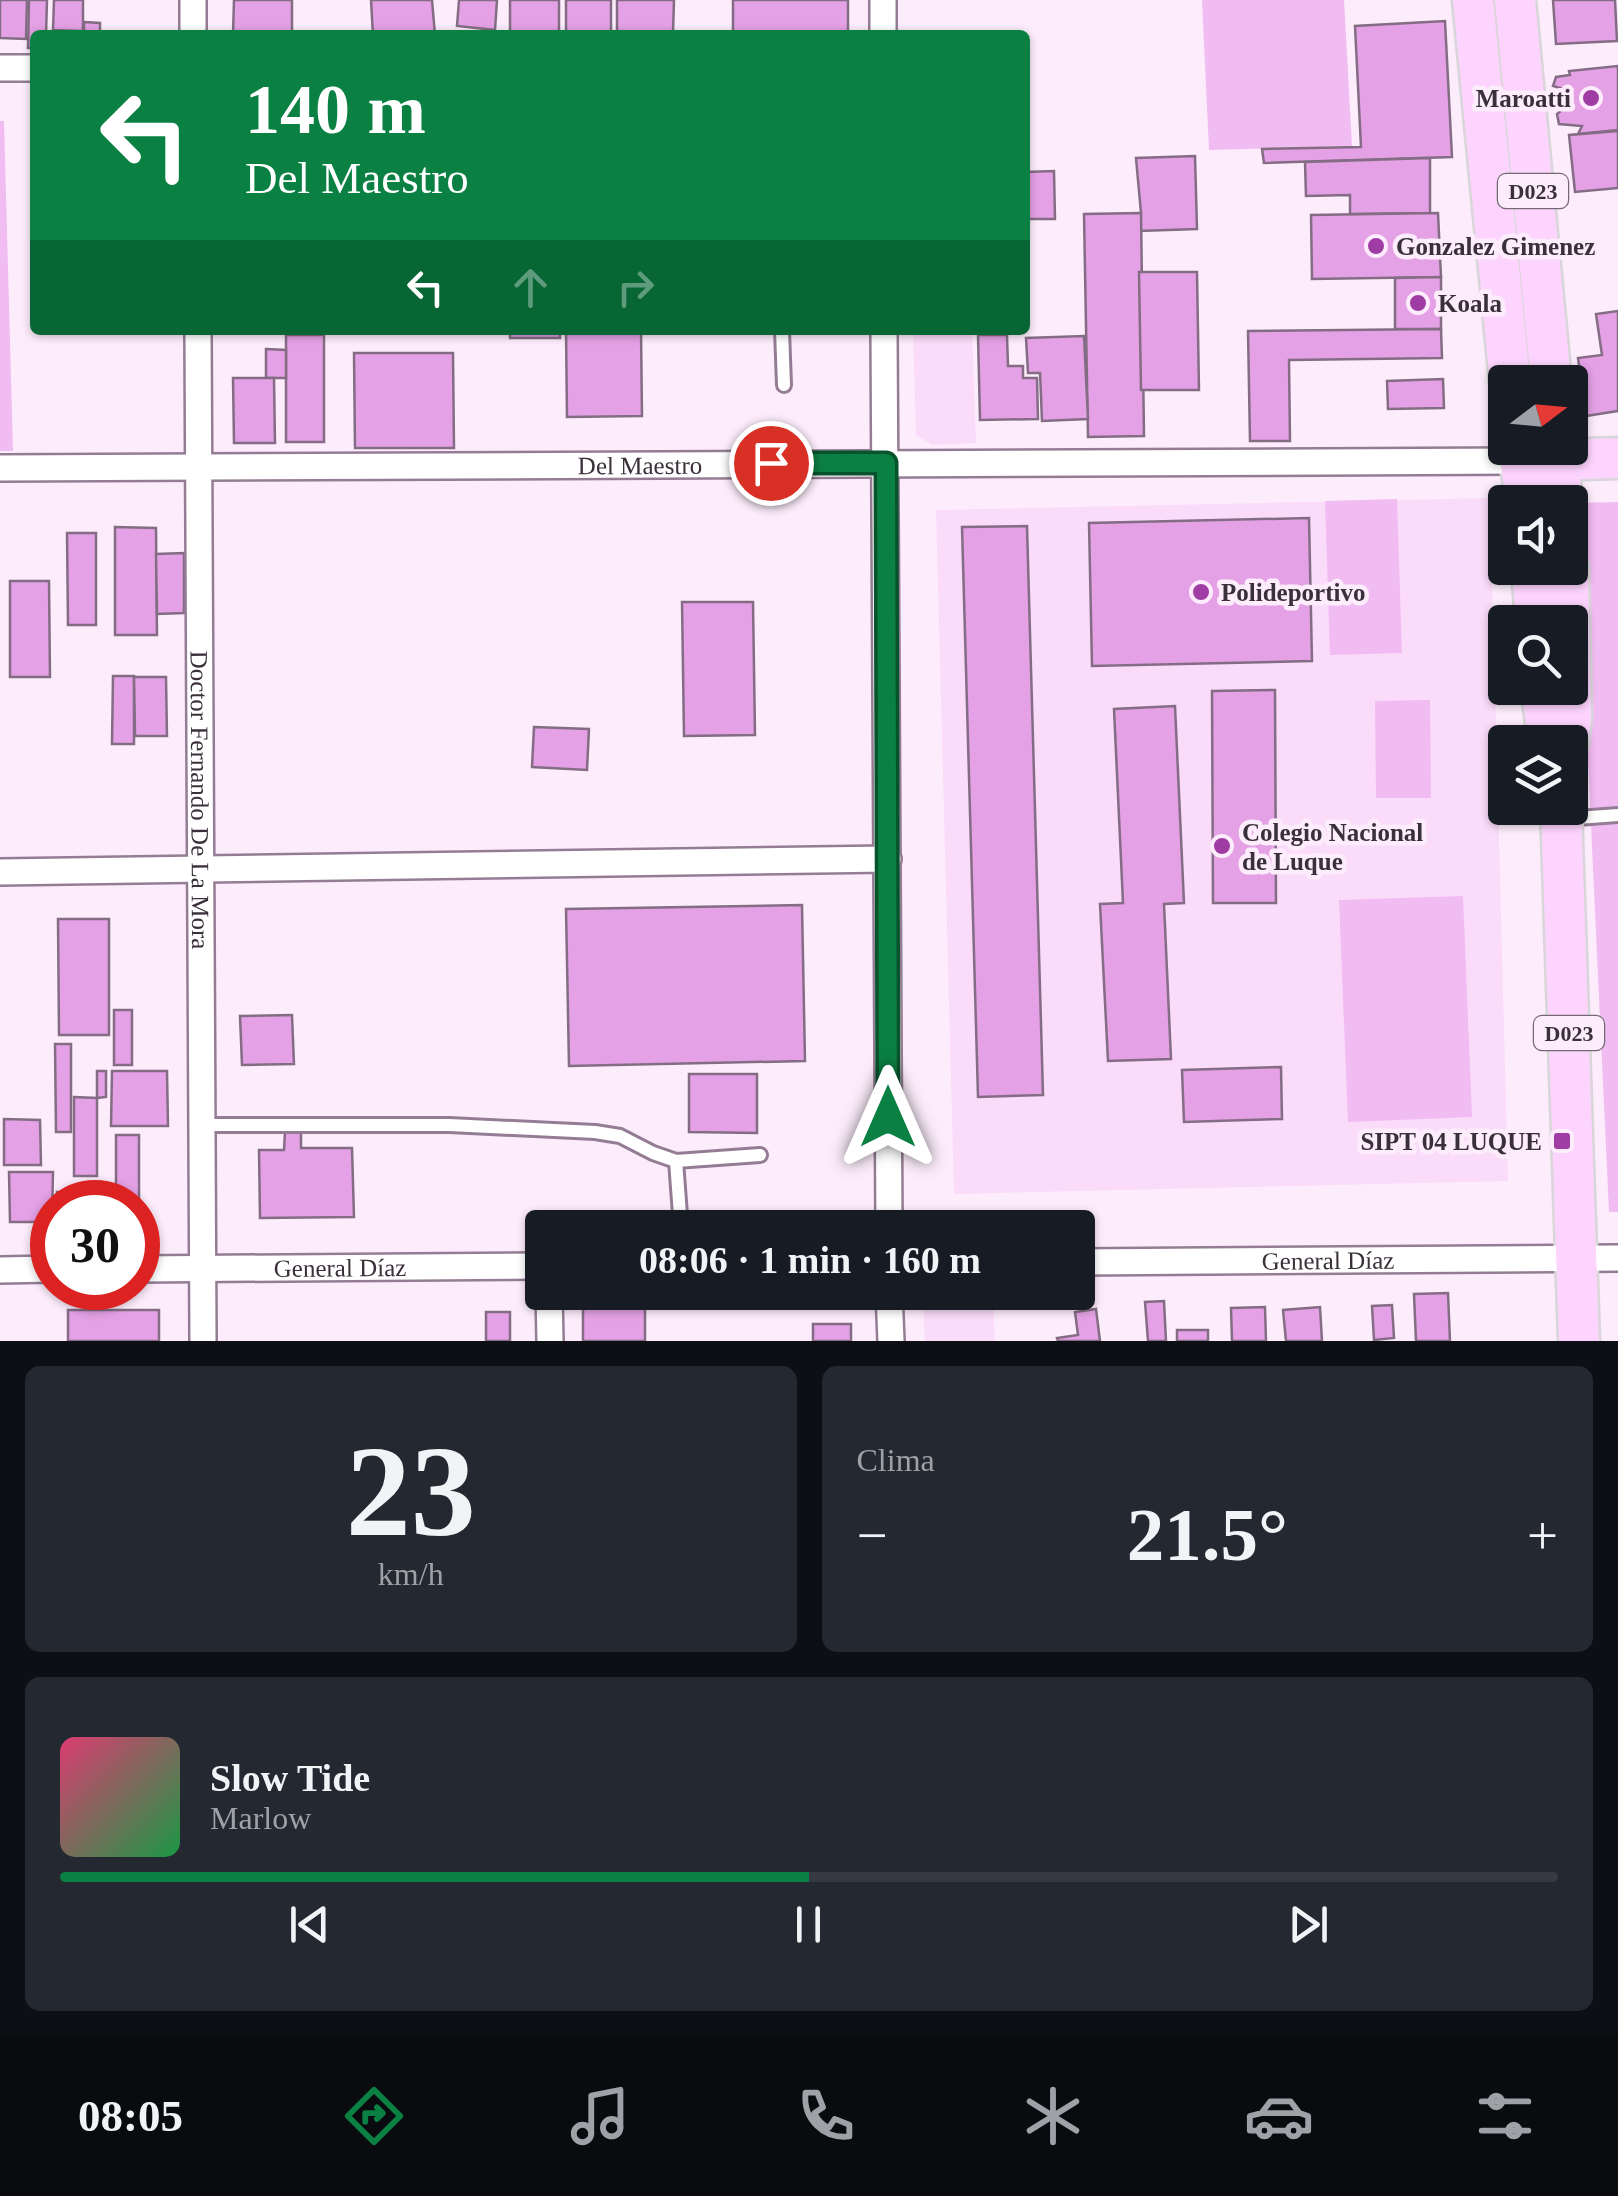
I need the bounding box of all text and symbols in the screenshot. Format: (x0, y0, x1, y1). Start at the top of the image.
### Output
icon: left (80, 70, 210, 200)
text: 140 m (245, 71, 426, 148)
place label: Maroatti (1476, 85, 1571, 112)
marker: Maroatti (1580, 87, 1602, 109)
text: Del Maestro (245, 153, 469, 203)
road number: D023 (1498, 174, 1568, 208)
place label: Gonzalez Gimenez (1396, 233, 1595, 260)
marker: Gonzalez Gimenez (1365, 235, 1387, 257)
icon: left (398, 260, 453, 315)
icon: ahead (503, 260, 558, 315)
icon: right (608, 260, 663, 315)
place label: Koala (1438, 290, 1502, 317)
marker: Koala (1407, 292, 1429, 314)
north arrow (1488, 365, 1588, 465)
map controls (1488, 365, 1588, 825)
pin (729, 421, 814, 506)
icon: arrive (744, 436, 799, 491)
street label: Del Maestro (578, 451, 702, 479)
button: sound (1488, 485, 1588, 585)
place label: Polideportivo (1221, 579, 1365, 606)
marker: Polideportivo (1190, 581, 1212, 603)
button: search (1488, 605, 1588, 705)
street label: Doctor Fernando De La Mora (186, 651, 215, 949)
button: layers (1488, 725, 1588, 825)
place label: Colegio Nacional de Luque (1242, 819, 1423, 875)
marker: Colegio Nacional de Luque (1211, 835, 1233, 857)
road number: D023 (1534, 1016, 1604, 1050)
position arrow (836, 1065, 940, 1169)
place label: SIPT 04 LUQUE (1360, 1128, 1542, 1155)
marker: SIPT 04 LUQUE (1551, 1130, 1573, 1152)
speed limit sign: 30 (30, 1180, 160, 1310)
text: 08:06 · 1 min · 160 m (639, 1239, 981, 1281)
street label: General Díaz (1262, 1246, 1394, 1274)
street label: General Díaz (274, 1254, 406, 1281)
text: 23 (346, 1419, 476, 1563)
text: Clima (857, 1442, 935, 1478)
text: 21.5° (1127, 1493, 1288, 1576)
text: − (857, 1505, 888, 1566)
text: + (1527, 1505, 1558, 1566)
text: km/h (378, 1556, 444, 1592)
text: Slow Tide (210, 1757, 370, 1799)
text: Marlow (210, 1800, 311, 1836)
icon: previous (282, 1897, 337, 1952)
icon: pause (781, 1897, 836, 1952)
icon: next (1281, 1897, 1336, 1952)
icon: directions (339, 2081, 409, 2151)
icon: music (565, 2081, 635, 2151)
icon: phone (791, 2081, 861, 2151)
icon: climate (1018, 2081, 1088, 2151)
icon: car (1244, 2081, 1314, 2151)
icon: filters (1470, 2081, 1540, 2151)
text: 08:05 (78, 2091, 183, 2141)

